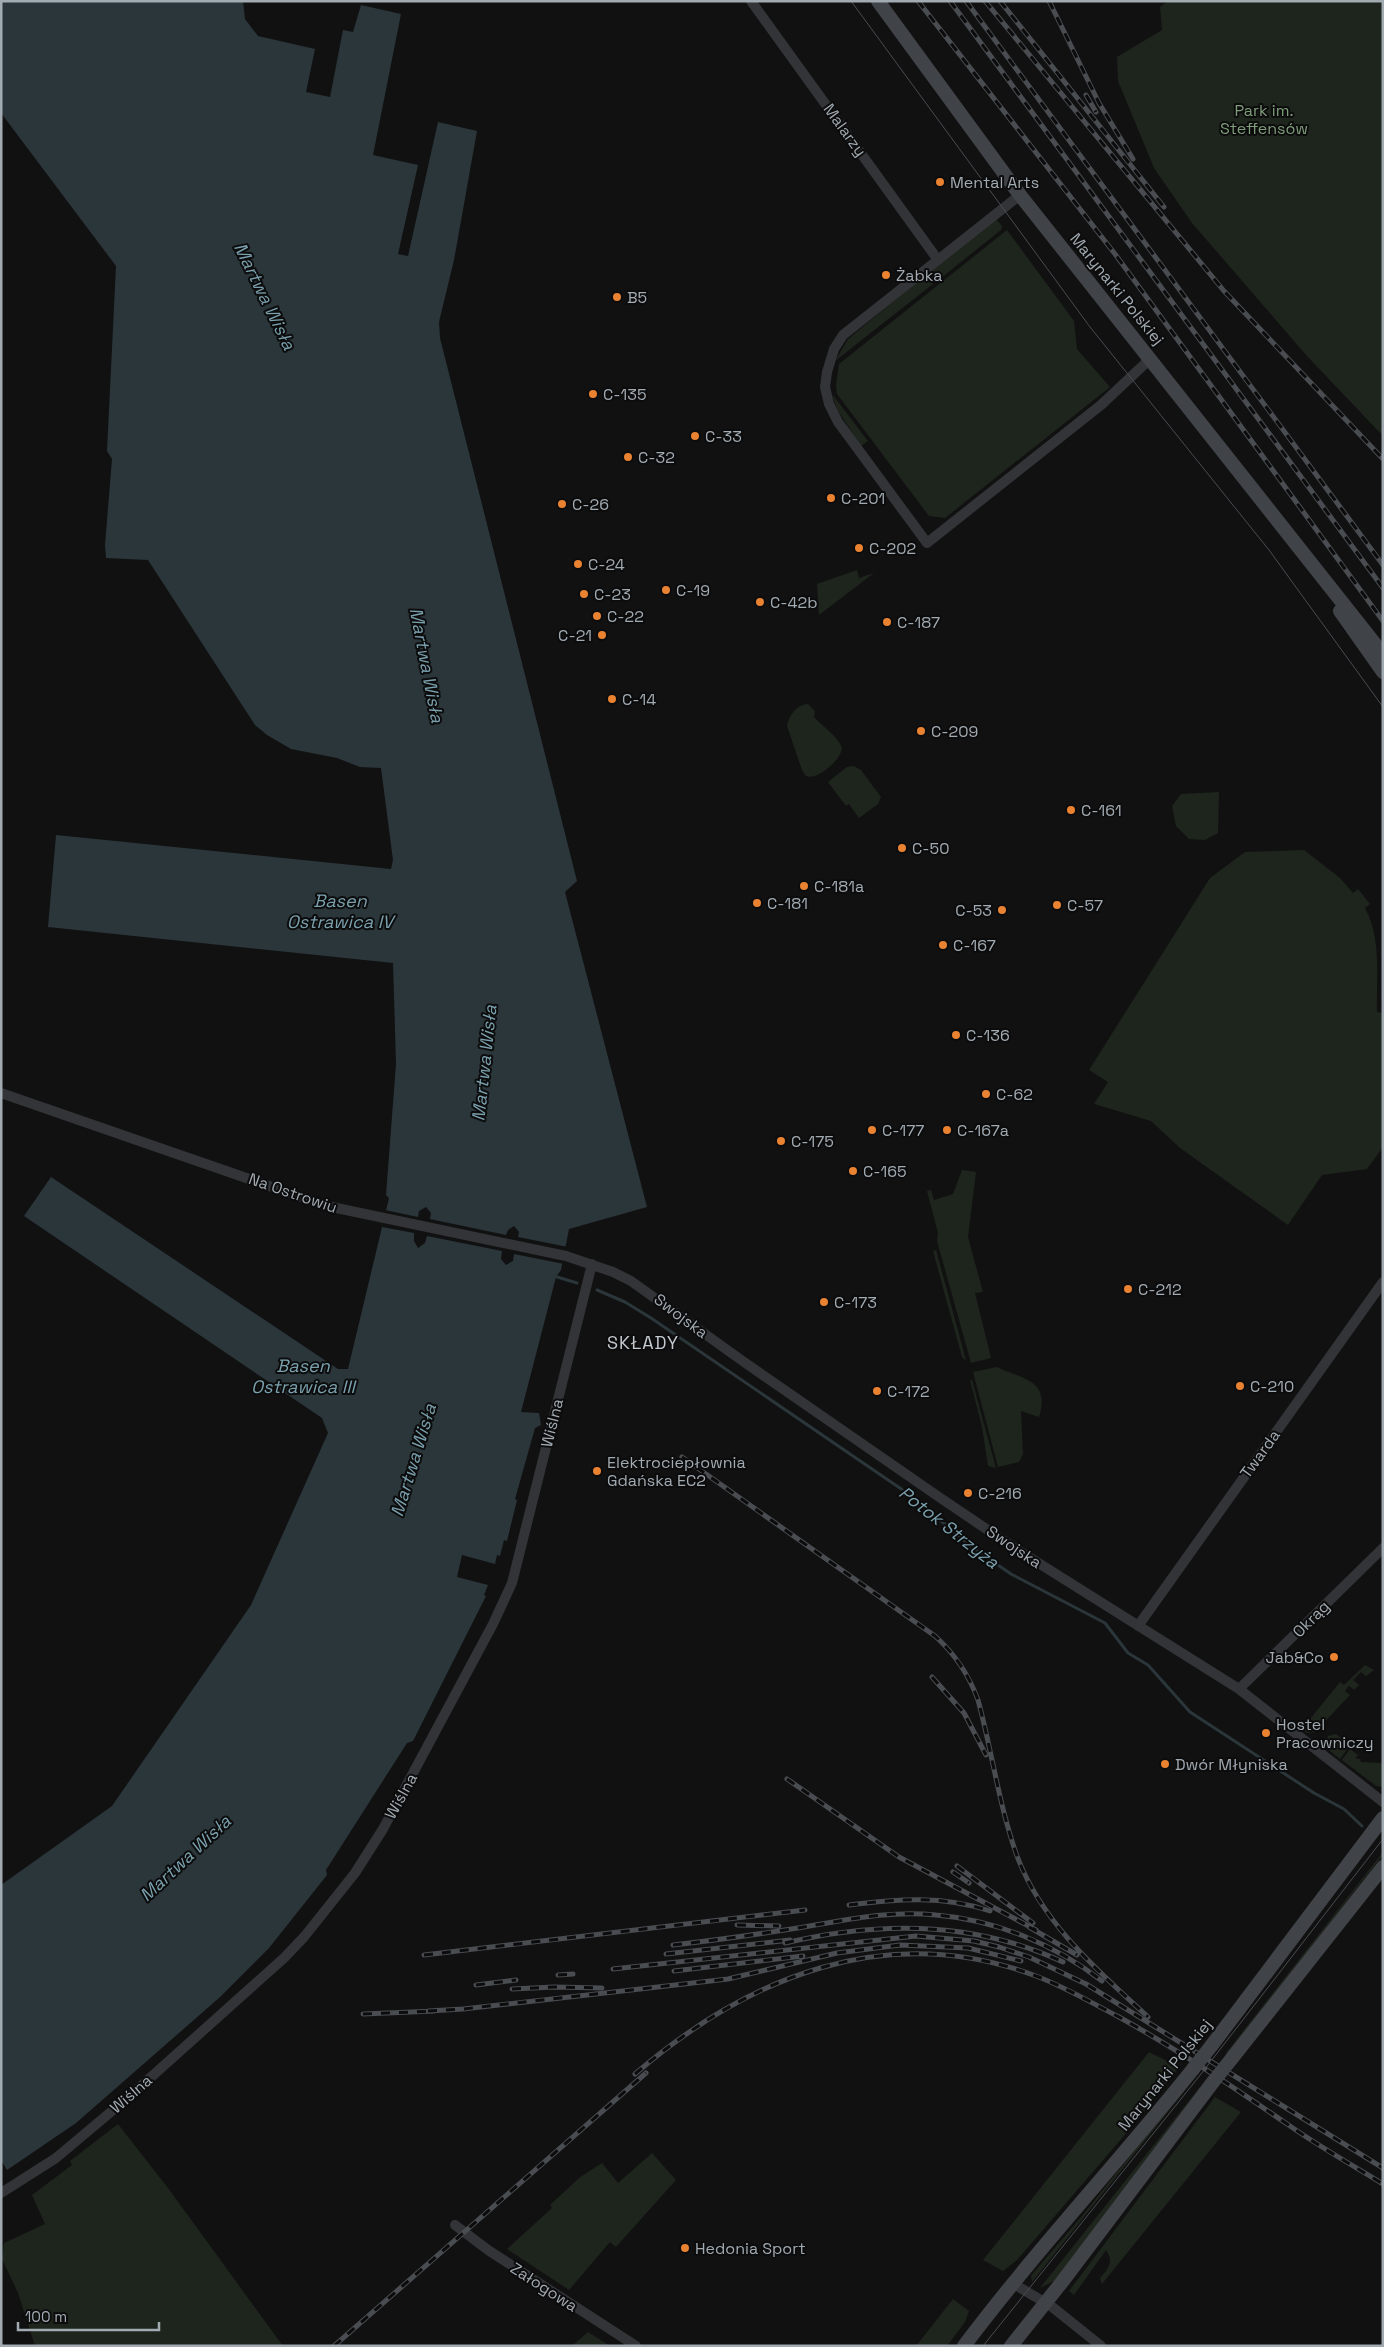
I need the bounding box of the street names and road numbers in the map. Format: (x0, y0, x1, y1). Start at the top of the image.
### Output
street label: Malarzy (819, 99, 871, 161)
street label: Marynarki Polskiej (1065, 229, 1169, 349)
street label: Na Ostrowiu (246, 1168, 340, 1218)
street label: Swojska (650, 1289, 712, 1343)
street label: Wiślna (536, 1397, 568, 1449)
street label: Twarda (1235, 1425, 1285, 1483)
street label: Swojska (982, 1521, 1046, 1573)
street label: Okrąg (1288, 1596, 1334, 1642)
street label: Wiślna (380, 1769, 422, 1823)
street label: Marynarki Polskiej (1113, 2015, 1217, 2135)
street label: Wiślna (106, 2070, 156, 2118)
street label: Załogowa (506, 2257, 582, 2317)

